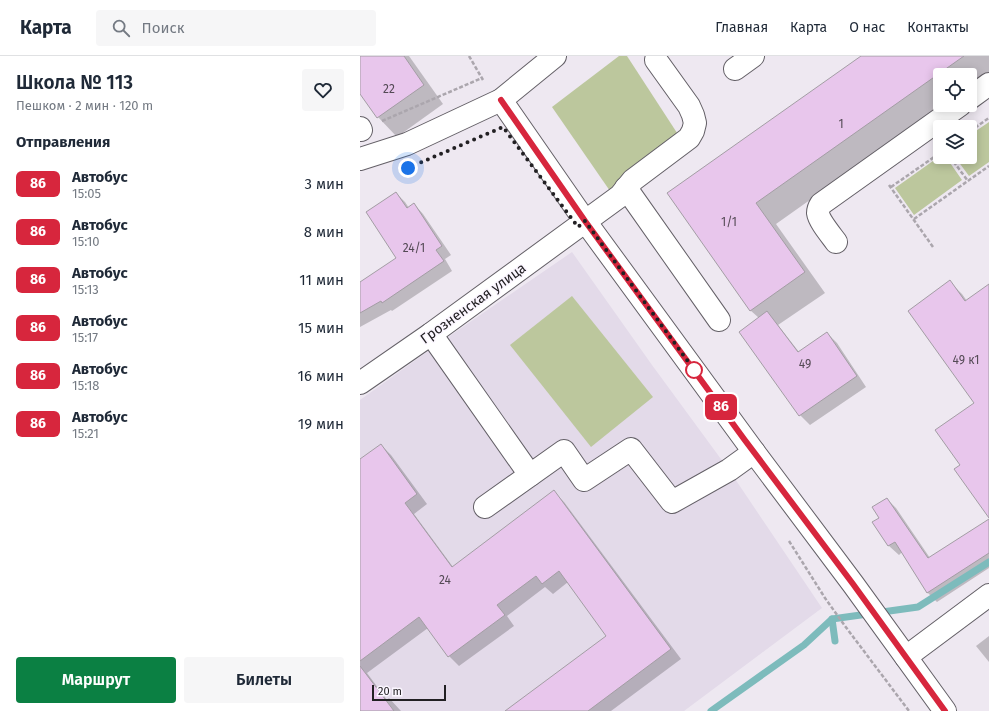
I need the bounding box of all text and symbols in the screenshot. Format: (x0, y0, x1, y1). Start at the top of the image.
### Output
search box (96, 10, 376, 46)
text: Карта (20, 16, 72, 39)
icon: search (110, 17, 132, 39)
text: Поиск (142, 19, 184, 37)
text: Главная (715, 19, 768, 36)
text: Карта (790, 19, 827, 36)
text: О нас (849, 19, 885, 36)
text: Контакты (907, 19, 969, 36)
map controls (933, 68, 977, 164)
button: locate (933, 68, 977, 112)
button: heart (302, 69, 344, 111)
text: Школа № 113 (16, 71, 133, 94)
house number: 22 (383, 82, 395, 96)
text: Пешком · 2 мин · 120 m (16, 98, 153, 113)
house number: 1 (838, 117, 844, 131)
button: layers (933, 120, 977, 164)
text: Отправления (16, 133, 110, 151)
your location (398, 158, 418, 178)
text: Автобус (72, 168, 128, 186)
text: 86 (30, 175, 46, 192)
text: 3 мин (305, 175, 344, 193)
text: 15:05 (72, 186, 101, 201)
house number: 1/1 (721, 215, 737, 229)
text: Автобус (72, 216, 128, 234)
text: 86 (30, 223, 46, 240)
text: 8 мин (304, 223, 344, 241)
text: 15:10 (72, 234, 100, 249)
house number: 24/1 (403, 241, 425, 255)
street label: Грозненская улица (417, 259, 529, 347)
text: Автобус (72, 264, 128, 282)
text: 86 (30, 271, 46, 288)
text: 11 мин (299, 271, 344, 289)
text: 15:13 (72, 282, 99, 297)
text: Автобус (72, 312, 128, 330)
text: 86 (30, 319, 46, 336)
text: 15 мин (298, 319, 344, 337)
text: 15:17 (72, 330, 98, 345)
house number: 49 к1 (953, 353, 979, 367)
house number: 49 (799, 357, 811, 371)
text: Автобус (72, 360, 128, 378)
unlabelled marker (685, 361, 703, 379)
text: 86 (30, 367, 46, 384)
text: 16 мин (298, 367, 344, 385)
text: 15:18 (72, 378, 100, 393)
line badge: 86 (703, 394, 739, 420)
text: 86 (713, 398, 729, 415)
text: Автобус (72, 408, 128, 426)
text: 86 (30, 415, 46, 432)
text: 19 мин (298, 415, 344, 433)
text: 15:21 (72, 426, 99, 441)
house number: 24 (439, 573, 452, 587)
button: Маршрут (16, 657, 176, 703)
button: Билеты (184, 657, 344, 703)
scale bar (372, 683, 446, 702)
text: 20 m (378, 685, 402, 698)

